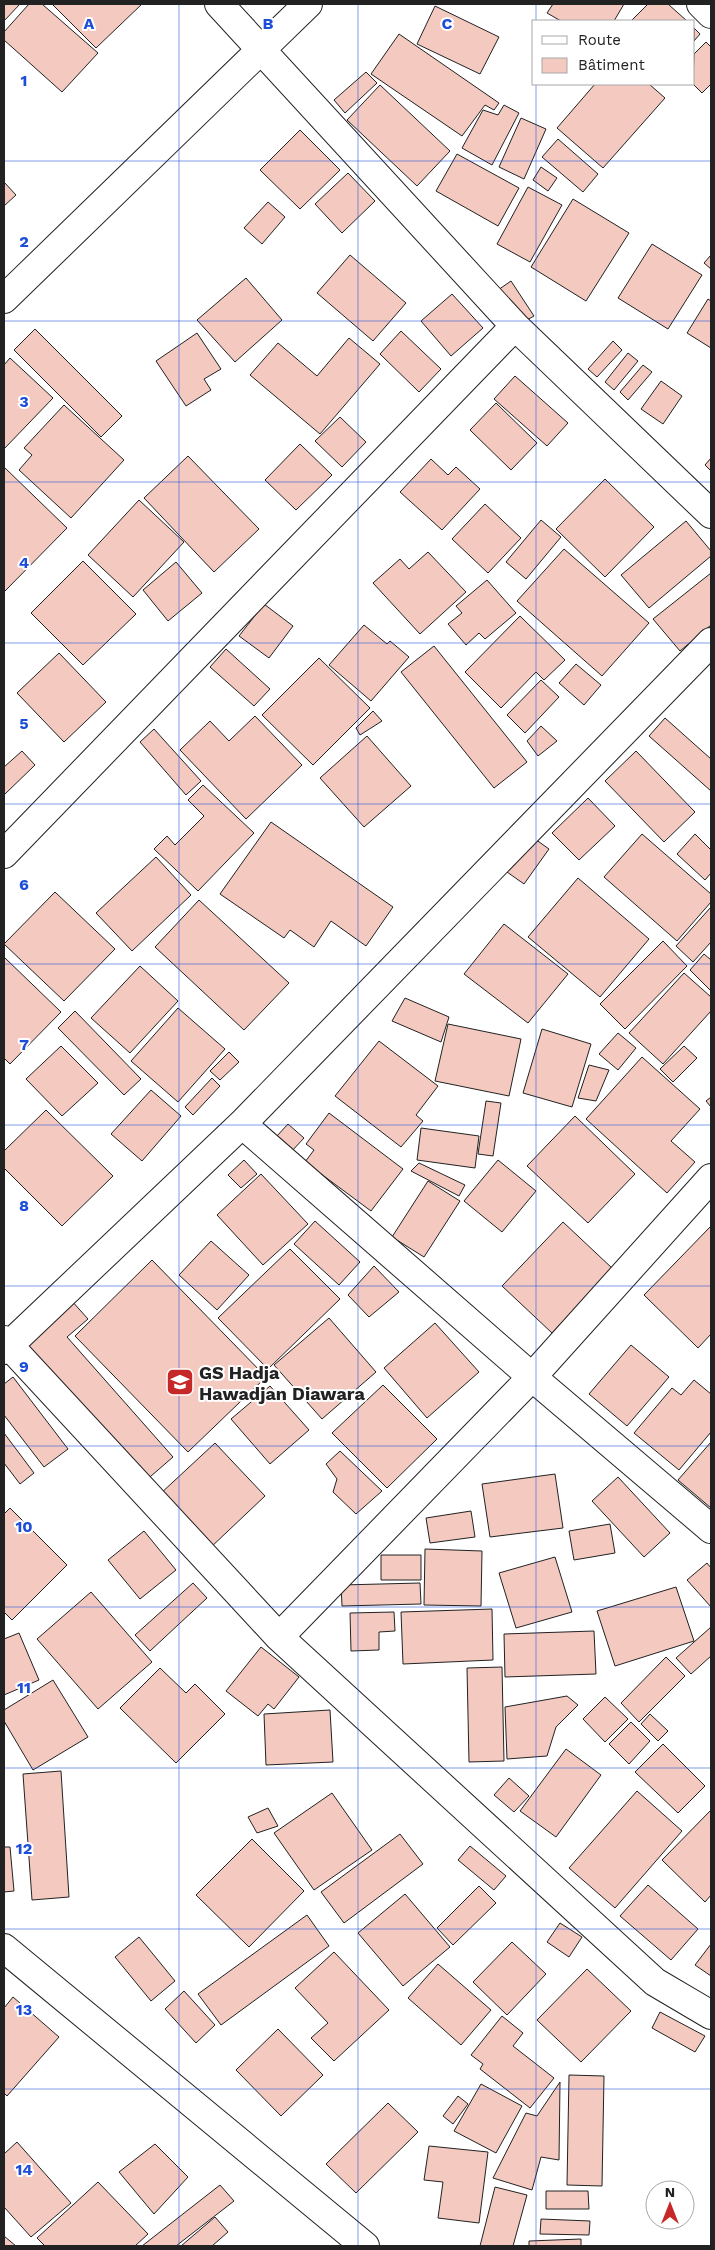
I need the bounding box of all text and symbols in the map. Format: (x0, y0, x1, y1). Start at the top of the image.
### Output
text: A (84, 14, 95, 33)
text: B (263, 14, 274, 33)
text: C (442, 14, 453, 33)
legend (532, 20, 695, 85)
text: Route (578, 31, 621, 49)
text: Bâtiment (578, 56, 645, 74)
text: 1 (21, 71, 27, 90)
text: 2 (19, 232, 29, 251)
text: 3 (19, 392, 29, 411)
text: 4 (19, 553, 29, 572)
text: 5 (19, 714, 29, 733)
text: 6 (19, 875, 29, 894)
text: 7 (19, 1035, 29, 1054)
text: 8 (19, 1196, 29, 1215)
text: 9 (19, 1357, 29, 1376)
place label: GS Hadja Hawadjan Diawara (199, 1362, 365, 1404)
school or university icon: GS Hadja Hawadjan Diawara (165, 1367, 195, 1397)
text: 10 (15, 1517, 33, 1536)
text: 11 (17, 1678, 31, 1697)
text: 12 (16, 1839, 32, 1858)
text: 13 (16, 2000, 32, 2019)
text: 14 (15, 2160, 33, 2179)
north arrow (645, 2180, 695, 2230)
text: N (665, 2184, 675, 2200)

